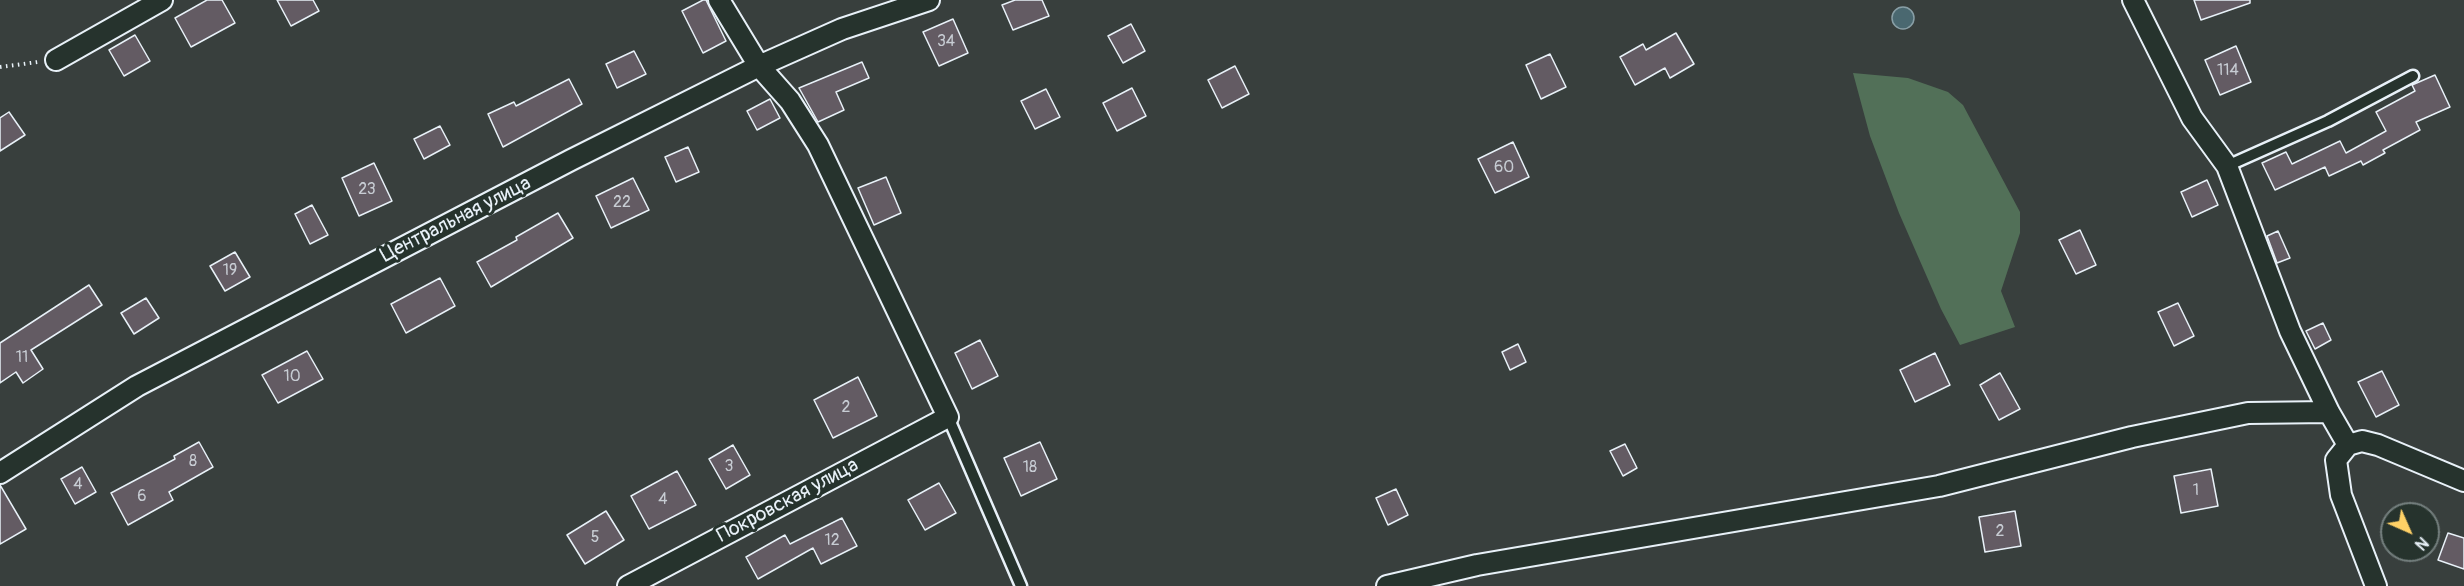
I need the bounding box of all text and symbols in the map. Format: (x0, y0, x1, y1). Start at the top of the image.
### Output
house number: 34 (937, 32, 955, 52)
house number: 114 (2217, 61, 2239, 81)
house number: 60 (1494, 158, 1514, 178)
street label: Центральная улица (377, 172, 535, 268)
house number: 23 (358, 180, 376, 200)
house number: 22 (613, 193, 631, 213)
house number: 19 (223, 261, 237, 281)
house number: 11 (16, 348, 28, 368)
house number: 10 (283, 367, 301, 387)
house number: 2 (842, 398, 850, 418)
house number: 8 (189, 452, 197, 472)
street label: Покровская улица (713, 454, 863, 548)
house number: 3 (725, 457, 733, 477)
house number: 18 (1023, 458, 1037, 478)
house number: 4 (73, 475, 83, 495)
house number: 1 (2193, 481, 2199, 501)
house number: 6 (137, 487, 147, 507)
house number: 4 (658, 490, 668, 510)
north arrow (2380, 502, 2440, 562)
house number: 2 (1996, 522, 2004, 542)
house number: 5 (591, 528, 599, 548)
house number: 12 (824, 531, 840, 551)
text: N (2410, 532, 2432, 554)

